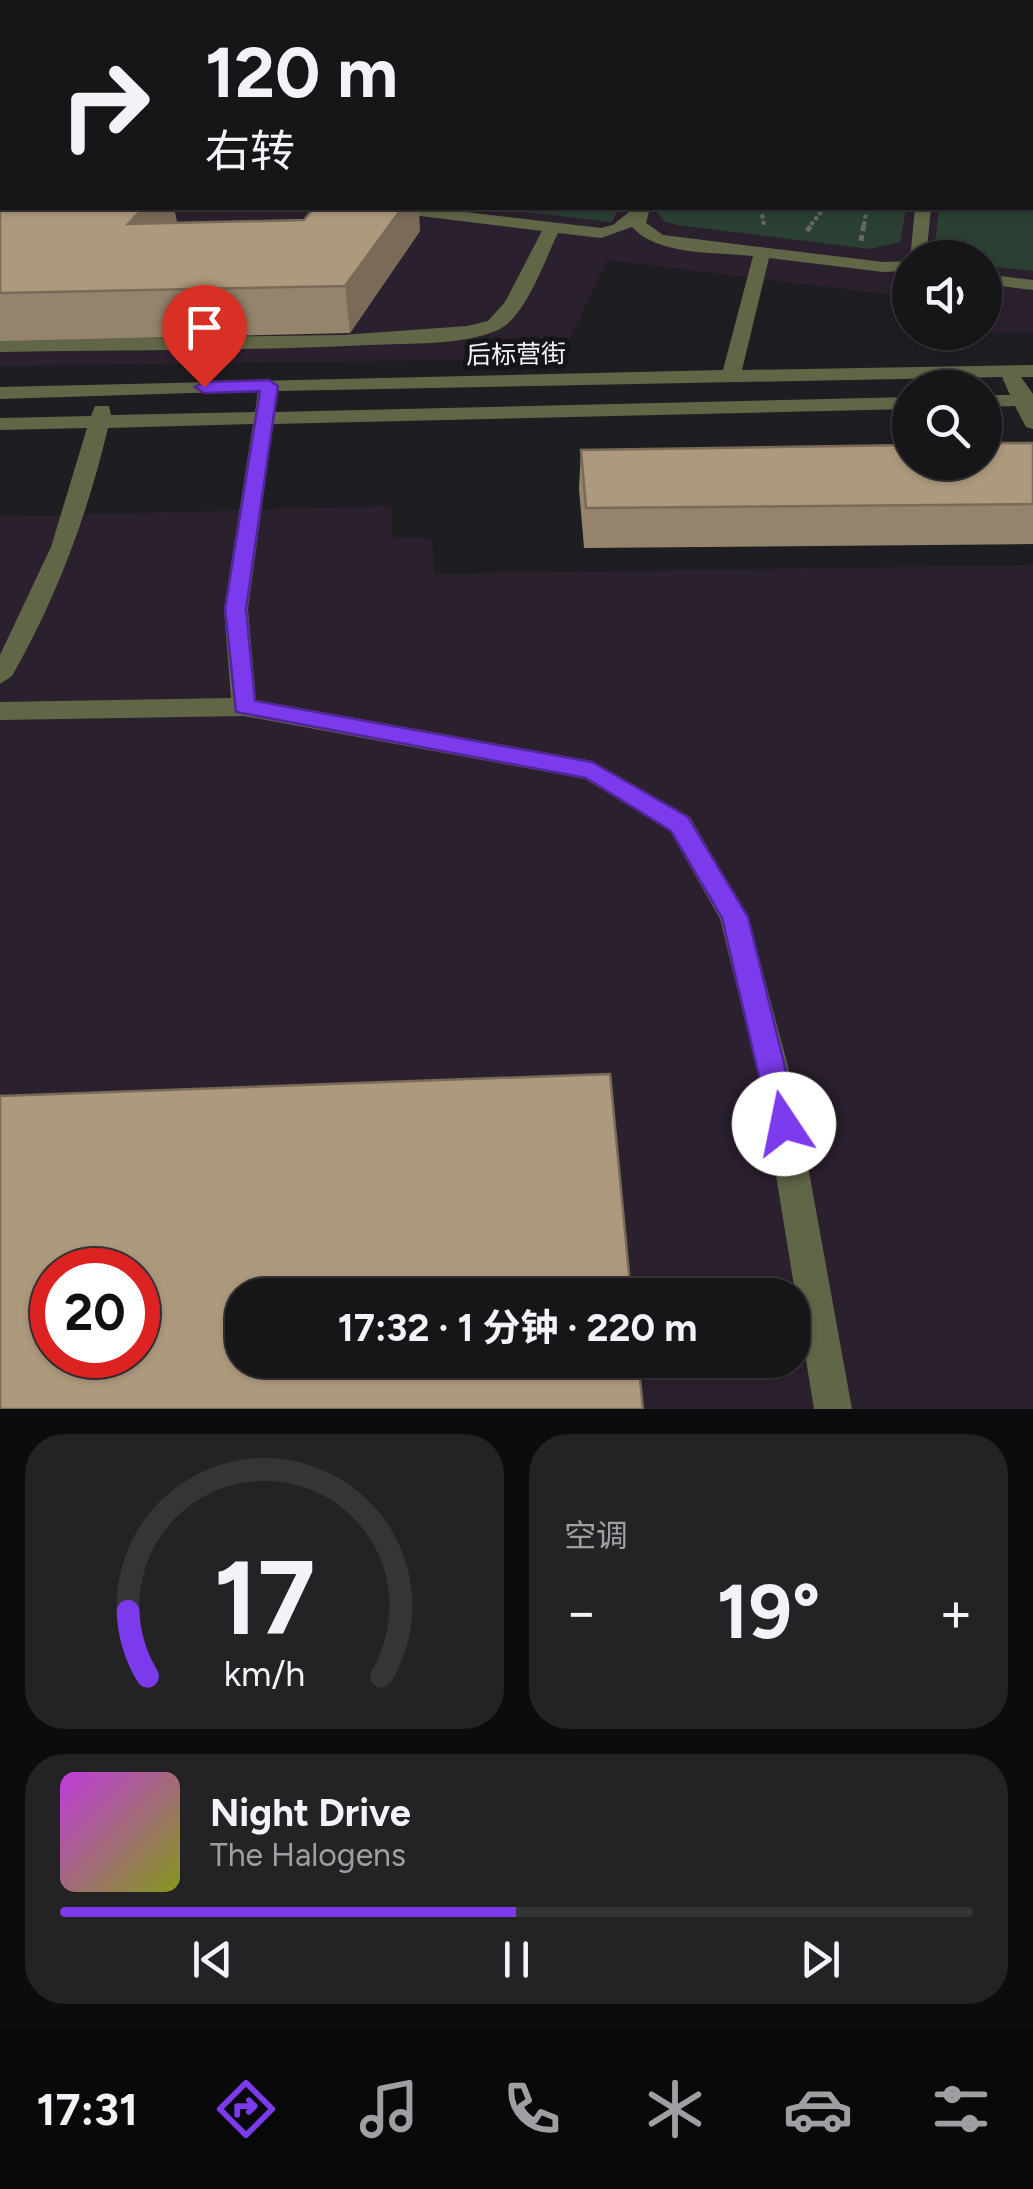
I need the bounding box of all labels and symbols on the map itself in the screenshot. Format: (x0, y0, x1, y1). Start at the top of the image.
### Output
pin (162, 285, 247, 388)
street label: 后标营街 (466, 338, 566, 370)
position arrow (732, 1072, 836, 1176)
speed limit sign: 20 (30, 1248, 160, 1378)

